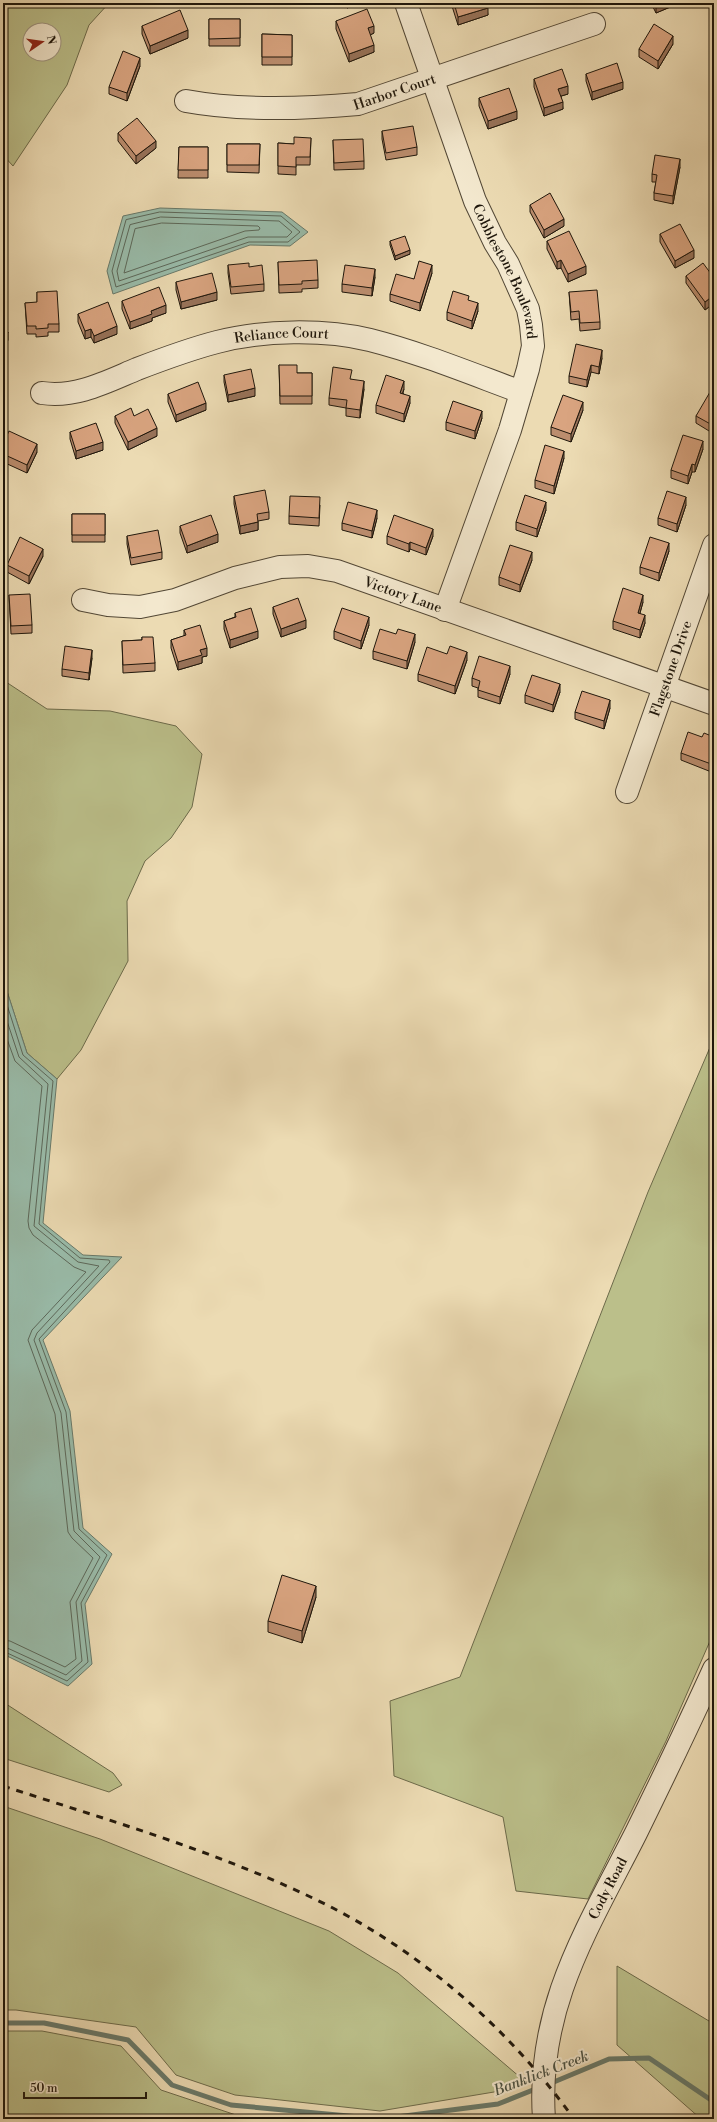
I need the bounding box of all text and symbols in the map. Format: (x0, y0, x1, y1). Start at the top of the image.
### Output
north arrow (22, 22, 62, 62)
text: N (43, 34, 59, 46)
street label: Harbor Court (351, 70, 438, 115)
street label: Cobblestone Boulevard (468, 201, 540, 340)
street label: Reliance Court (233, 324, 329, 348)
street label: Victory Lane (360, 573, 444, 617)
street label: Flagstone Drive (646, 618, 697, 719)
street label: Cody Road (585, 1854, 632, 1923)
water label: Banklick Creek (490, 2047, 592, 2101)
scale bar (24, 2074, 146, 2100)
text: 50 m (30, 2081, 58, 2096)

